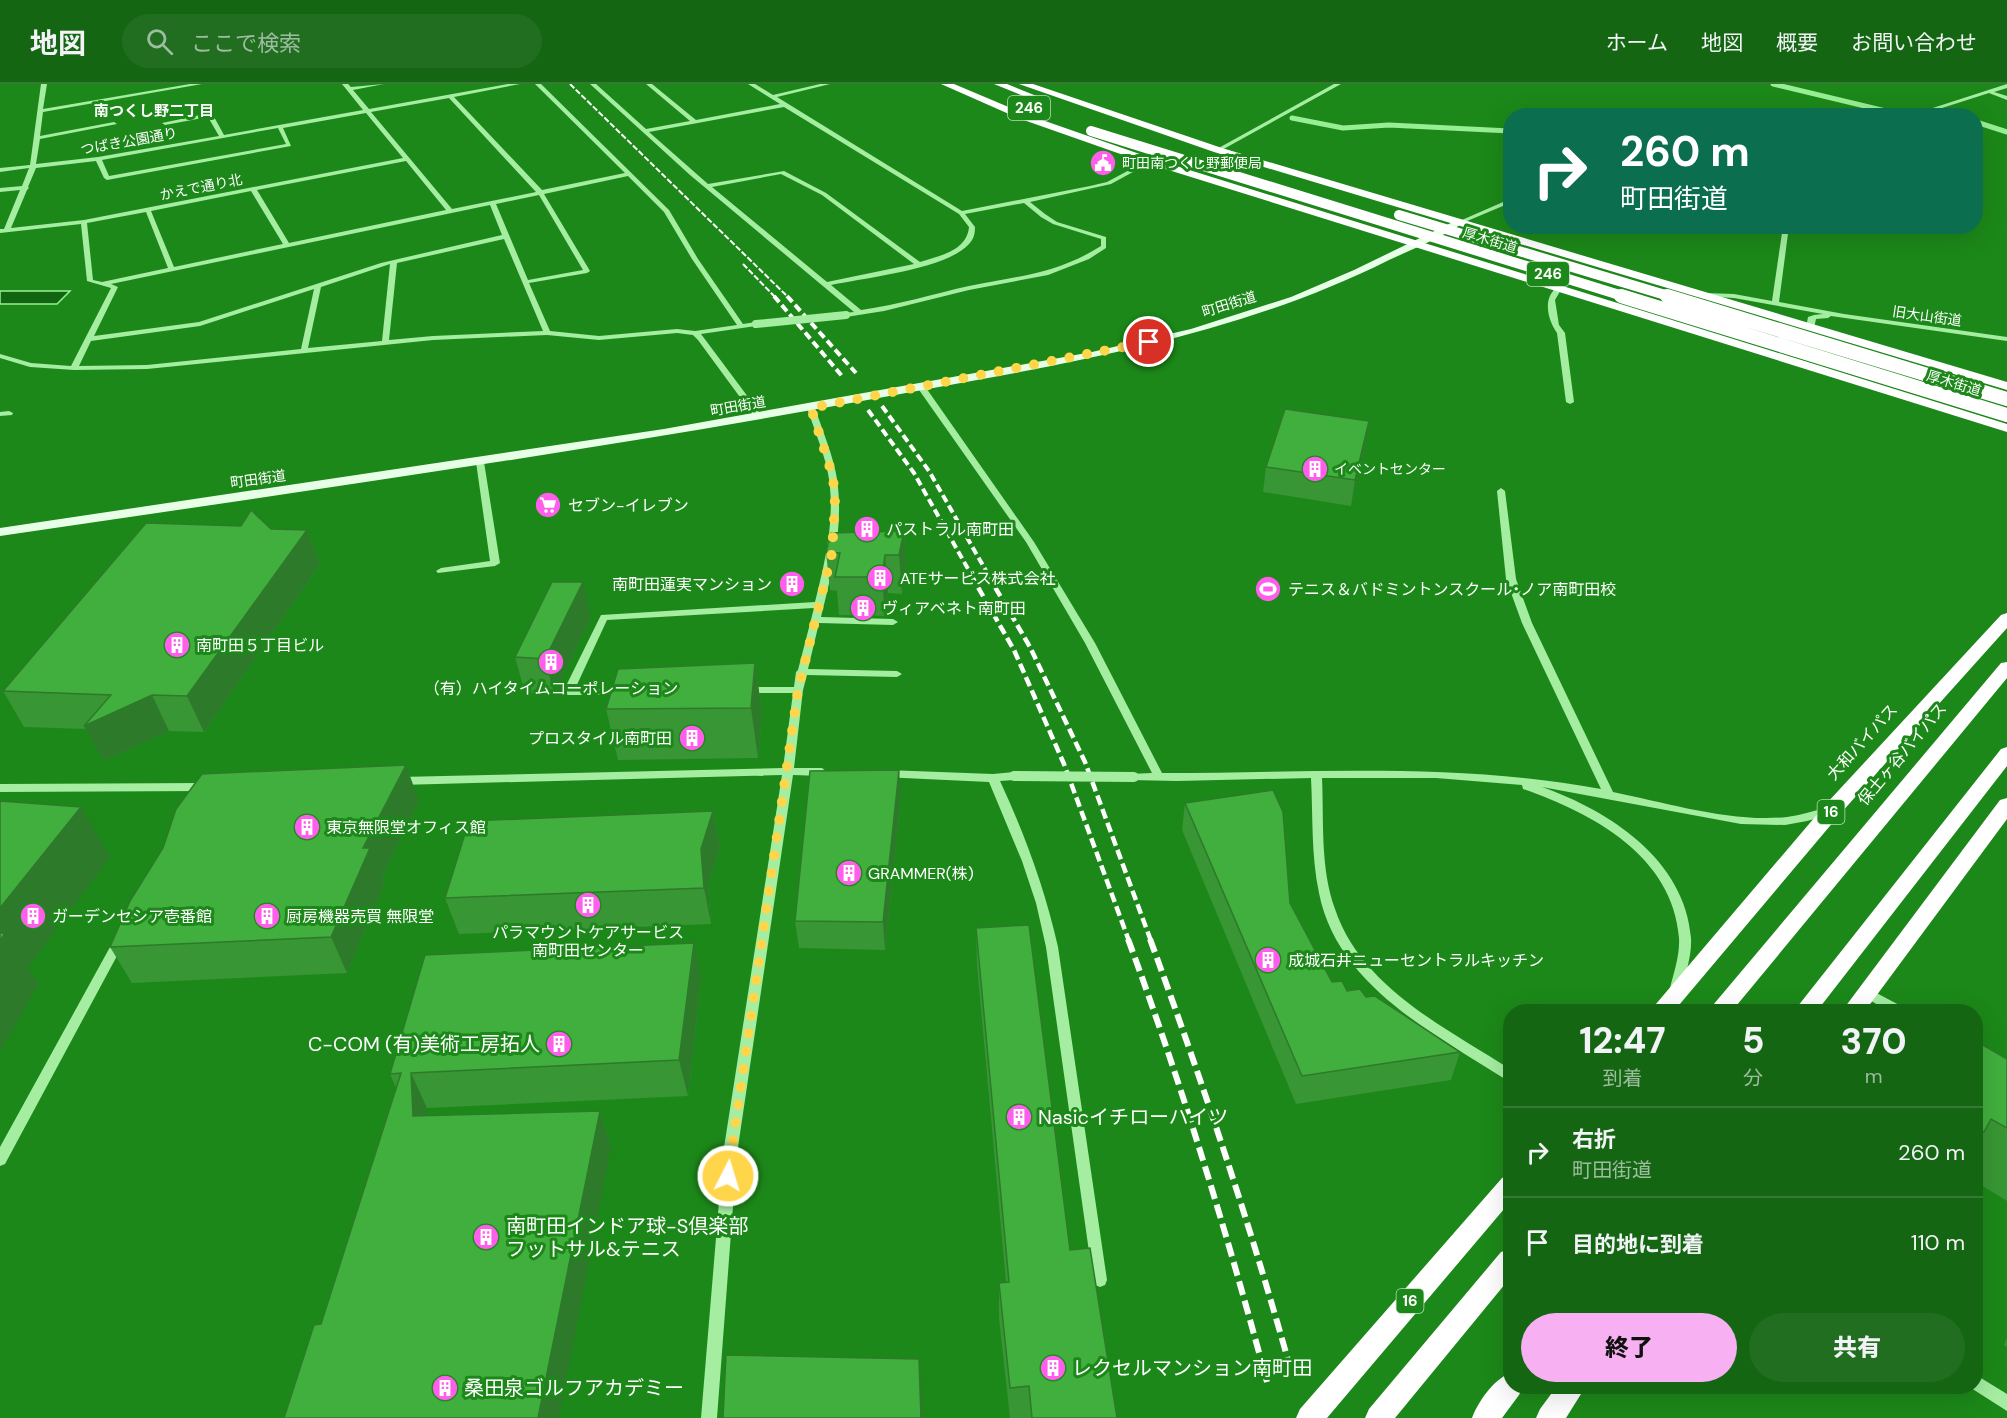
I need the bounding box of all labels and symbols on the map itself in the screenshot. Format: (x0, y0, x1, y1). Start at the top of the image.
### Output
road number: 246 (1008, 96, 1050, 120)
district label: 南つくし野二丁目 (94, 101, 214, 121)
street label: つばき公園通り (79, 124, 179, 158)
public building icon: 町田南つくし野郵便局 (1088, 148, 1118, 178)
place label: 町田南つくし野郵便局 (1122, 154, 1262, 172)
street label: かえで通り北 (158, 170, 244, 204)
street label: 厚木街道 (1461, 223, 1519, 257)
road number: 246 (1527, 262, 1569, 286)
street label: 町田街道 (1200, 287, 1258, 321)
street label: 旧大山街道 (1891, 302, 1963, 330)
pin (1123, 316, 1174, 367)
street label: 厚木街道 (1925, 366, 1983, 400)
street label: 町田街道 (709, 392, 767, 420)
building icon: イベントセンター (1300, 454, 1330, 484)
place label: イベントセンター (1334, 460, 1446, 478)
street label: 町田街道 (229, 466, 287, 492)
supermarket icon: セブン-イレブン (533, 490, 563, 520)
place label: セブン-イレブン (568, 495, 689, 516)
building icon: パストラル南町田 (852, 514, 882, 544)
place label: パストラル南町田 (886, 519, 1014, 540)
building icon: ATEサービス株式会社 (865, 563, 895, 593)
place label: ATEサービス株式会社 (900, 568, 1055, 589)
building icon: 南町田蓮実マンション (777, 569, 807, 599)
place label: 南町田蓮実マンション (612, 574, 772, 595)
sports icon: テニス＆バドミントンスクール･ノア南町田校 (1253, 574, 1283, 604)
place label: テニス＆バドミントンスクール･ノア南町田校 (1288, 579, 1616, 600)
building icon: ヴィアベネト南町田 (848, 593, 878, 623)
place label: ヴィアベネト南町田 (882, 598, 1026, 619)
building icon: 南町田５丁目ビル (162, 630, 192, 660)
place label: 南町田５丁目ビル (196, 635, 324, 656)
building icon: （有）ハイタイムコーポレーション (536, 647, 566, 677)
place label: （有）ハイタイムコーポレーション (424, 678, 678, 699)
street label: 保土ヶ谷バイパス (1853, 698, 1951, 810)
street label: 大和バイパス (1822, 699, 1902, 785)
building icon: プロスタイル南町田 (677, 723, 707, 753)
place label: プロスタイル南町田 (528, 728, 672, 749)
road number: 16 (1818, 800, 1844, 824)
building icon: 東京無限堂オフィス館 (292, 812, 322, 842)
place label: 東京無限堂オフィス館 (326, 817, 486, 838)
building icon: GRAMMER(株) (834, 858, 864, 888)
place label: GRAMMER(株) (868, 863, 974, 884)
building icon: パラマウントケアサービス 南町田センター (573, 890, 603, 920)
building icon: ガーデンセシア壱番館 (18, 901, 48, 931)
building icon: 厨房機器売買 無限堂 (252, 901, 282, 931)
place label: ガーデンセシア壱番館 (52, 906, 212, 927)
place label: 厨房機器売買 無限堂 (286, 906, 434, 927)
place label: パラマウントケアサービス 南町田センター (492, 922, 684, 961)
building icon: 成城石井ニューセントラルキッチン (1253, 945, 1283, 975)
place label: 成城石井ニューセントラルキッチン (1288, 950, 1544, 971)
building icon: C-COM (有)美術工房拓人 (544, 1029, 574, 1059)
place label: C-COM (有)美術工房拓人 (308, 1031, 540, 1057)
building icon: Nasicイチローハイツ (1004, 1102, 1034, 1132)
place label: Nasicイチローハイツ (1038, 1104, 1228, 1130)
position arrow (696, 1144, 760, 1208)
place label: 南町田インドア球-S倶楽部 フットサル&テニス (506, 1213, 748, 1262)
building icon: 南町田インドア球-S倶楽部 フットサル&テニス (471, 1222, 501, 1252)
road number: 16 (1396, 1289, 1424, 1313)
building icon: レクセルマンション南町田 (1038, 1353, 1068, 1383)
place label: レクセルマンション南町田 (1072, 1355, 1312, 1381)
building icon: 桑田泉ゴルフアカデミー (430, 1373, 460, 1403)
place label: 桑田泉ゴルフアカデミー (464, 1375, 684, 1401)

